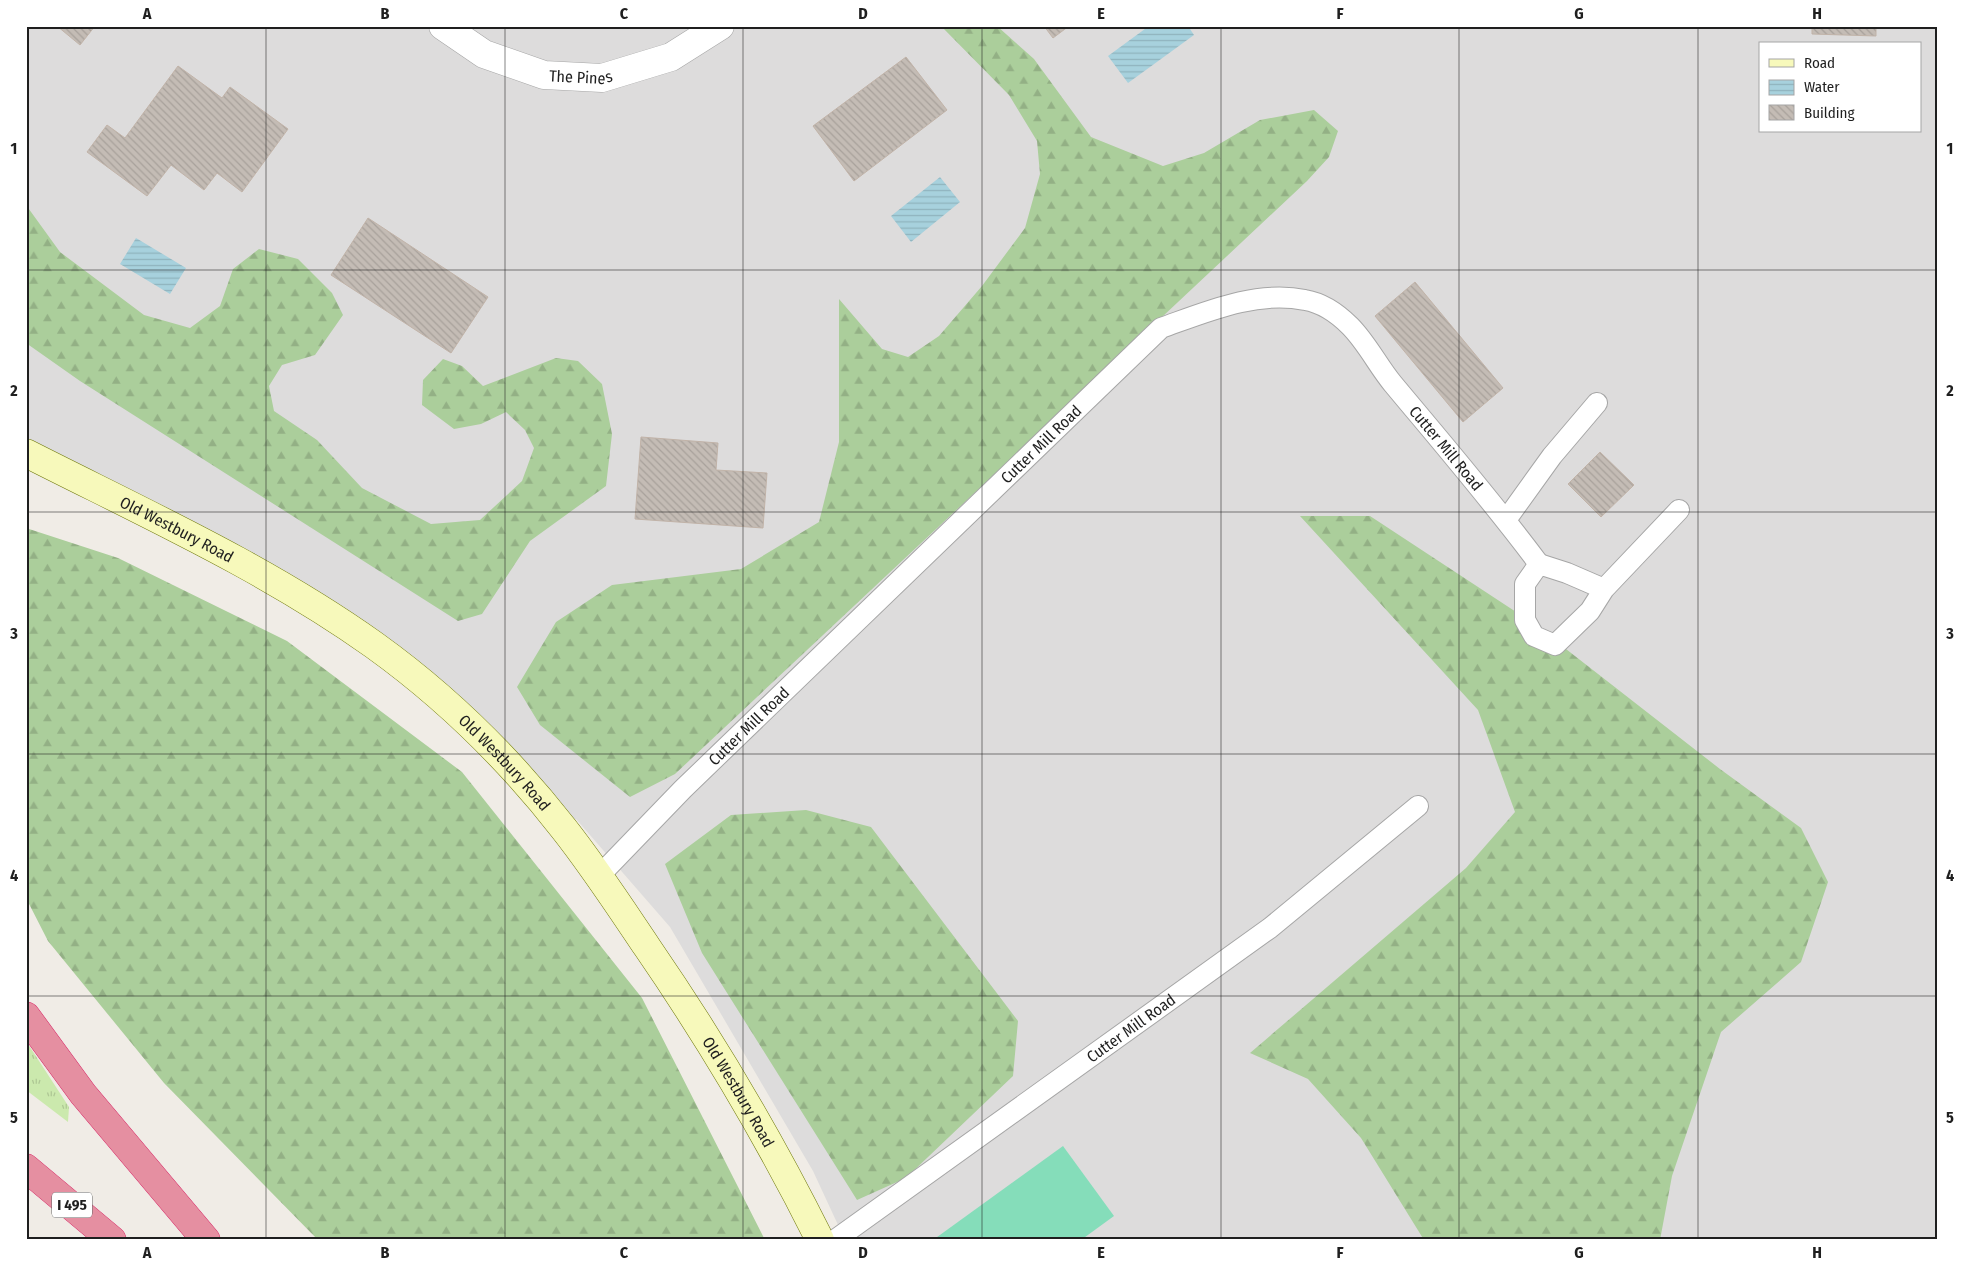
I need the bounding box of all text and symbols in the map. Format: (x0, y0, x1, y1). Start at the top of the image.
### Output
text: A (142, 4, 152, 23)
text: B (381, 4, 390, 23)
text: C (620, 4, 629, 23)
text: D (858, 4, 868, 23)
text: E (1097, 4, 1105, 23)
text: F (1336, 4, 1344, 23)
text: G (1574, 4, 1584, 23)
text: H (1812, 4, 1822, 23)
legend (1759, 42, 1922, 132)
text: Road (1804, 54, 1835, 72)
street label: The Pines (549, 66, 615, 88)
text: Water (1804, 78, 1840, 96)
text: Building (1804, 104, 1855, 122)
text: 1 (11, 139, 17, 158)
text: 1 (1947, 139, 1953, 158)
text: 2 (9, 381, 18, 400)
text: 2 (1945, 381, 1954, 400)
street label: Cutter Mill Road (997, 401, 1085, 487)
street label: Cutter Mill Road (1406, 402, 1487, 494)
street label: Old Westbury Road (117, 492, 237, 566)
text: 3 (9, 624, 18, 643)
text: 3 (1945, 624, 1954, 643)
street label: Cutter Mill Road (704, 683, 793, 769)
street label: Old Westbury Road (455, 710, 555, 814)
text: 4 (10, 866, 18, 885)
text: 4 (1946, 866, 1954, 885)
street label: Cutter Mill Road (1083, 990, 1179, 1066)
street label: Old Westbury Road (699, 1033, 779, 1150)
text: 5 (10, 1108, 18, 1127)
text: 5 (1946, 1108, 1954, 1127)
road number: I 495 (52, 1192, 92, 1218)
text: A (142, 1243, 152, 1262)
text: B (381, 1243, 390, 1262)
text: C (620, 1243, 629, 1262)
text: D (858, 1243, 868, 1262)
text: E (1097, 1243, 1105, 1262)
text: F (1336, 1243, 1344, 1262)
text: G (1574, 1243, 1584, 1262)
text: H (1812, 1243, 1822, 1262)

